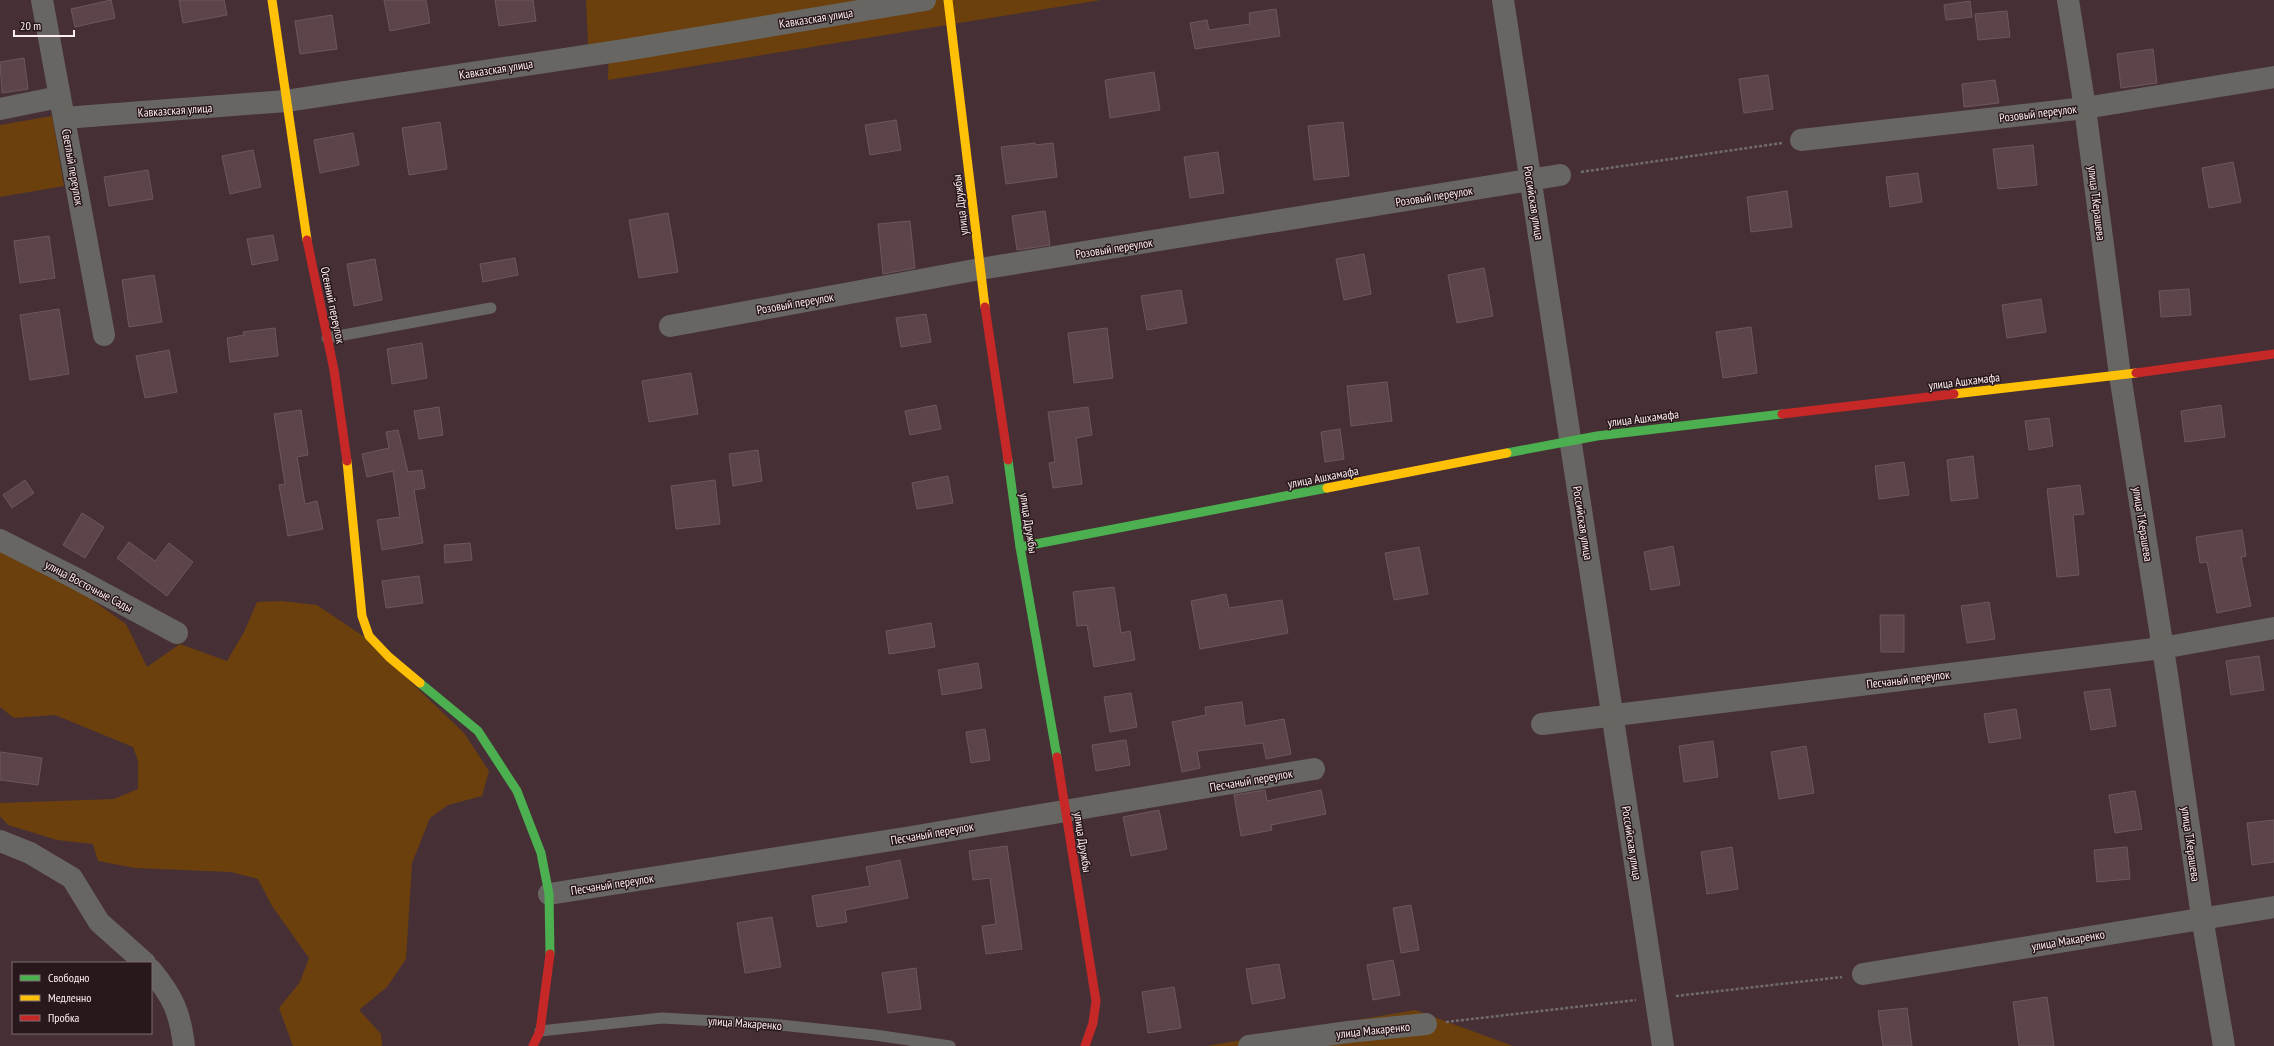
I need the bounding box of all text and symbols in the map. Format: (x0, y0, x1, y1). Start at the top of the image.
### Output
street label: Кавказcкая улица (778, 5, 854, 31)
scale bar (14, 12, 74, 38)
text: 20 m (20, 18, 41, 33)
street label: Кавказcкая улица (458, 56, 534, 82)
street label: Кавказcкая улица (137, 100, 213, 120)
street label: Розовый переулок (1998, 101, 2078, 125)
street label: Светлый переулок (59, 128, 87, 207)
street label: Российская улица (1521, 165, 1547, 241)
street label: улица Т.Керашева (2085, 165, 2109, 242)
street label: улица Дружбы (949, 174, 971, 236)
street label: Розовый переулок (1394, 182, 1474, 210)
street label: Розовый переулок (1074, 234, 1154, 262)
street label: Осенний переулок (318, 265, 349, 345)
street label: Розовый переулок (755, 289, 835, 317)
street label: улица Ашхамафа (1927, 369, 2001, 393)
street label: улица Ашхамафа (1606, 406, 1680, 430)
street label: улица Ашхамафа (1286, 463, 1360, 491)
street label: Российская улица (1570, 485, 1596, 561)
street label: улица Т.Керашева (2130, 486, 2156, 563)
street label: улица Дружбы (1017, 492, 1041, 554)
street label: улица Восточные Сады (43, 557, 135, 615)
street label: Песчаный переулок (1866, 666, 1951, 692)
street label: Песчаный переулок (1208, 765, 1294, 795)
street label: Российская улица (1619, 805, 1645, 881)
street label: улица Т.Керашева (2178, 806, 2204, 883)
street label: улица Дружбы (1071, 811, 1095, 873)
street label: Песчаный переулок (889, 818, 975, 848)
street label: Песчаный переулок (570, 870, 655, 898)
street label: улица Макаренко (2030, 926, 2106, 954)
legend (12, 962, 152, 1034)
text: Свободно (48, 970, 90, 985)
text: Медленно (48, 990, 91, 1005)
text: Пробка (48, 1010, 80, 1025)
street label: улица Макаренко (707, 1013, 783, 1033)
street label: улица Макаренко (1335, 1019, 1411, 1041)

